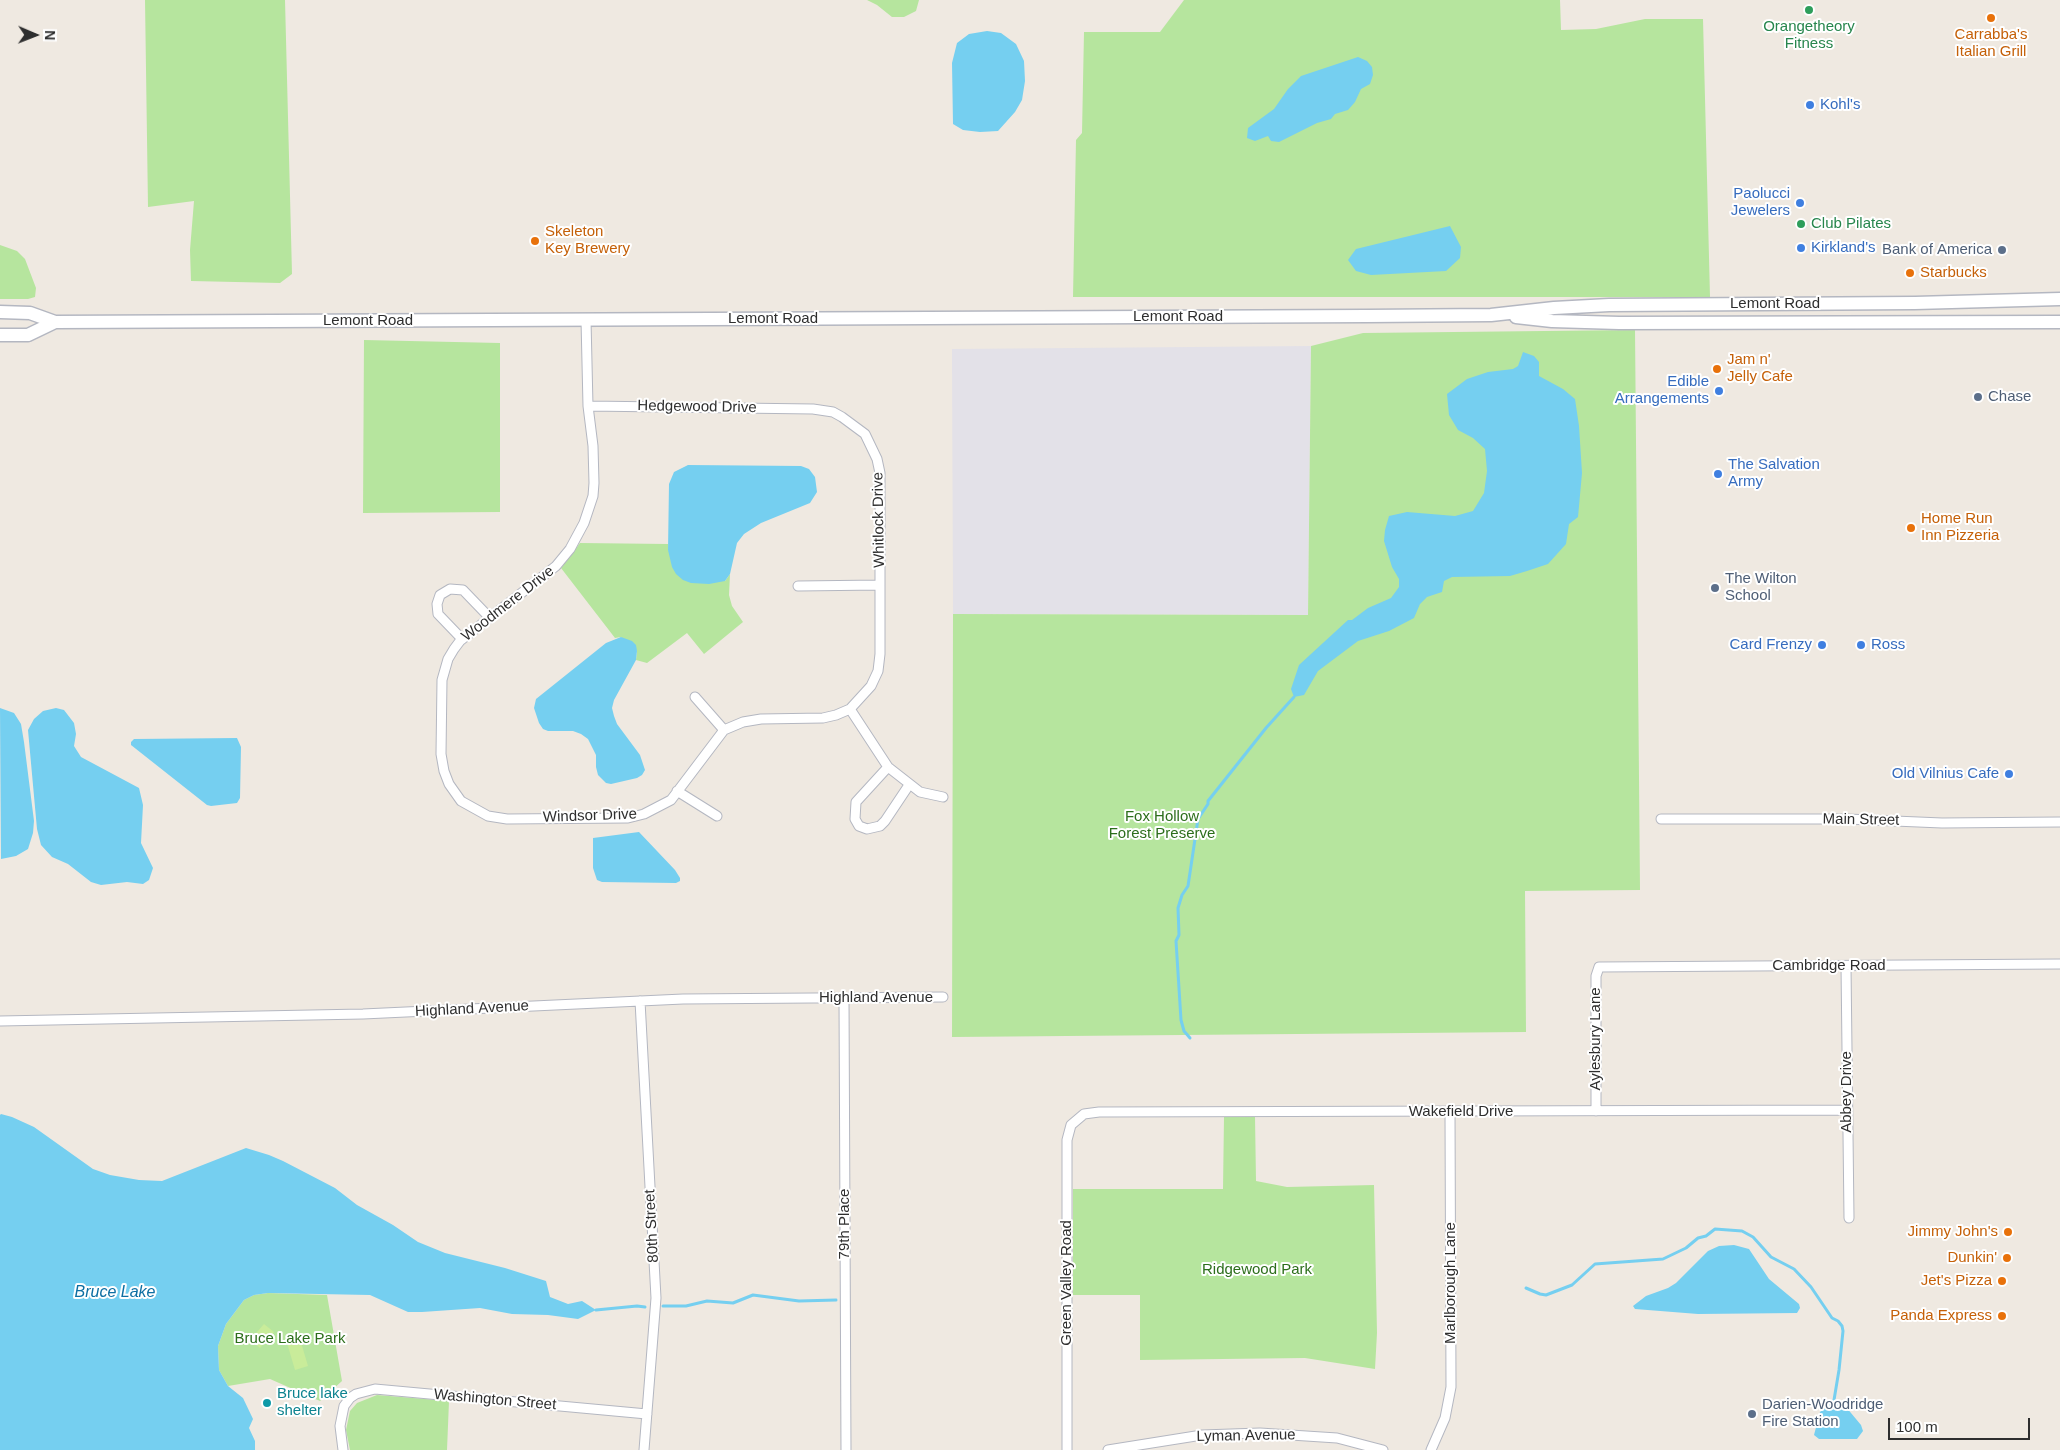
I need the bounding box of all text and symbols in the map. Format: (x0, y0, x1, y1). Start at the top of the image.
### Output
marker: Orangetheory Fitness (1803, 4, 1815, 16)
north arrow (10, 10, 60, 60)
marker: Carrabba's Italian Grill (1985, 12, 1997, 24)
place label: Orangetheory Fitness (1763, 18, 1855, 53)
place label: Carrabba's Italian Grill (1955, 26, 2027, 61)
text: N (42, 30, 58, 40)
place label: Kohl's (1820, 96, 1860, 114)
marker: Kohl's (1804, 99, 1816, 111)
place label: Paolucci Jewelers (1731, 185, 1790, 220)
marker: Paolucci Jewelers (1794, 197, 1806, 209)
place label: Club Pilates (1811, 215, 1891, 233)
marker: Club Pilates (1795, 218, 1807, 230)
place label: Skeleton Key Brewery (545, 223, 630, 258)
marker: Skeleton Key Brewery (529, 235, 541, 247)
place label: Kirkland's (1811, 239, 1876, 257)
place label: Bank of America (1882, 241, 1992, 259)
marker: Kirkland's (1795, 242, 1807, 254)
marker: Bank of America (1996, 244, 2008, 256)
place label: Starbucks (1920, 264, 1987, 282)
marker: Starbucks (1904, 267, 1916, 279)
street label: Lemont Road (1730, 295, 1820, 313)
street label: Lemont Road (1133, 308, 1223, 326)
street label: Lemont Road (728, 310, 818, 328)
street label: Lemont Road (323, 312, 413, 330)
place label: Jam n' Jelly Cafe (1727, 351, 1793, 386)
marker: Jam n' Jelly Cafe (1711, 363, 1723, 375)
place label: Edible Arrangements (1615, 373, 1709, 408)
marker: Edible Arrangements (1713, 385, 1725, 397)
place label: Chase (1988, 388, 2031, 406)
marker: Chase (1972, 391, 1984, 403)
street label: Hedgewood Drive (637, 397, 757, 417)
place label: The Salvation Army (1728, 456, 1820, 491)
marker: The Salvation Army (1712, 468, 1724, 480)
street label: Whitlock Drive (869, 472, 889, 568)
place label: Home Run Inn Pizzeria (1921, 510, 1999, 545)
marker: Home Run Inn Pizzeria (1905, 522, 1917, 534)
street label: Woodmere Drive (458, 562, 558, 646)
place label: The Wilton School (1725, 570, 1797, 605)
marker: The Wilton School (1709, 582, 1721, 594)
place label: Card Frenzy (1729, 636, 1812, 654)
place label: Ross (1871, 636, 1905, 654)
marker: Card Frenzy (1816, 639, 1828, 651)
marker: Ross (1855, 639, 1867, 651)
place label: Old Vilnius Cafe (1892, 765, 1999, 783)
marker: Old Vilnius Cafe (2003, 768, 2015, 780)
street label: Windsor Drive (543, 805, 637, 827)
park label: Fox Hollow Forest Preserve (1109, 808, 1215, 843)
street label: Main Street (1822, 810, 1900, 830)
street label: Cambridge Road (1772, 957, 1886, 975)
street label: Aylesbury Lane (1587, 987, 1605, 1091)
street label: Highland Avenue (819, 989, 933, 1007)
street label: Highland Avenue (415, 997, 529, 1021)
street label: Abbey Drive (1838, 1051, 1856, 1133)
street label: Wakefield Drive (1409, 1103, 1513, 1121)
street label: 80th Street (641, 1189, 663, 1263)
street label: 79th Place (836, 1189, 854, 1259)
street label: Green Valley Road (1058, 1220, 1076, 1346)
street label: Marlborough Lane (1442, 1222, 1460, 1344)
place label: Jimmy John's (1908, 1223, 1998, 1241)
marker: Jimmy John's (2002, 1226, 2014, 1238)
place label: Dunkin' (1947, 1249, 1997, 1267)
marker: Dunkin' (2001, 1252, 2013, 1264)
park label: Ridgewood Park (1202, 1261, 1312, 1279)
place label: Jet's Pizza (1921, 1272, 1992, 1290)
marker: Jet's Pizza (1996, 1275, 2008, 1287)
water label: Bruce Lake (75, 1283, 155, 1303)
place label: Panda Express (1890, 1307, 1992, 1325)
marker: Panda Express (1996, 1310, 2008, 1322)
park label: Bruce Lake Park (235, 1330, 345, 1348)
place label: Bruce lake shelter (277, 1385, 348, 1420)
street label: Washington Street (433, 1386, 557, 1414)
place label: Darien-Woodridge Fire Station (1762, 1396, 1883, 1431)
marker: Bruce lake shelter (261, 1397, 273, 1409)
marker: Darien-Woodridge Fire Station (1746, 1408, 1758, 1420)
scale bar (1890, 1408, 2032, 1440)
text: 100 m (1896, 1418, 1938, 1435)
street label: Lyman Avenue (1196, 1426, 1296, 1446)

